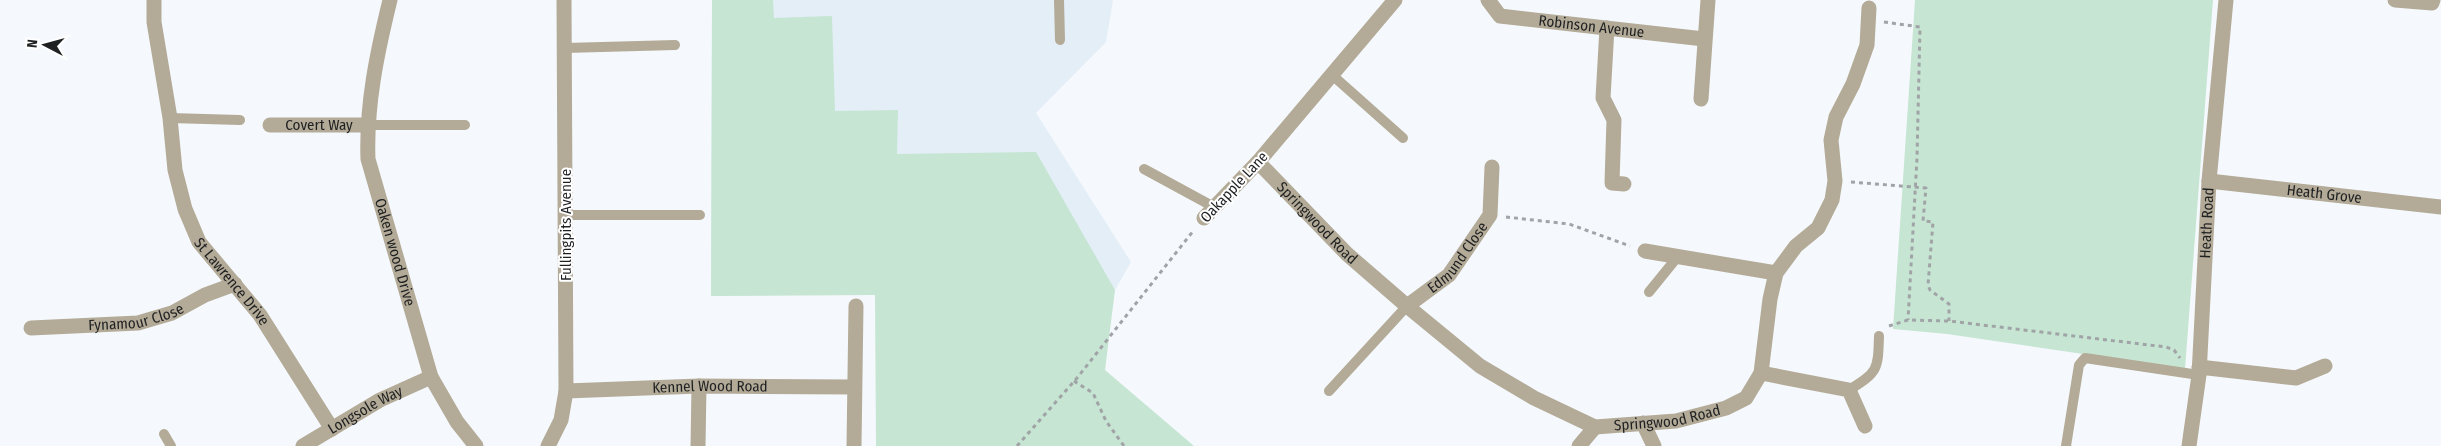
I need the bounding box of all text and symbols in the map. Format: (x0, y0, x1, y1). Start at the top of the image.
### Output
street label: Robinson Avenue (1538, 11, 1645, 41)
north arrow (20, 20, 70, 70)
text: N (24, 39, 41, 49)
street label: Covert Way (285, 116, 353, 134)
street label: Oakapple Lane (1196, 148, 1272, 226)
street label: Fullingpits Avenue (557, 169, 575, 281)
street label: Springwood Road (1273, 178, 1361, 268)
street label: Heath Grove (2286, 181, 2363, 207)
street label: Heath Road (2196, 187, 2218, 259)
street label: Oaken wood Drive (371, 196, 419, 308)
street label: Edmund Close (1424, 219, 1492, 297)
street label: St Lawrence Drive (190, 234, 273, 329)
street label: Fynamour Close (88, 299, 187, 334)
street label: Kennel Wood Road (652, 377, 768, 397)
street label: Longsole Way (325, 382, 406, 438)
street label: Springwood Road (1613, 401, 1722, 435)

